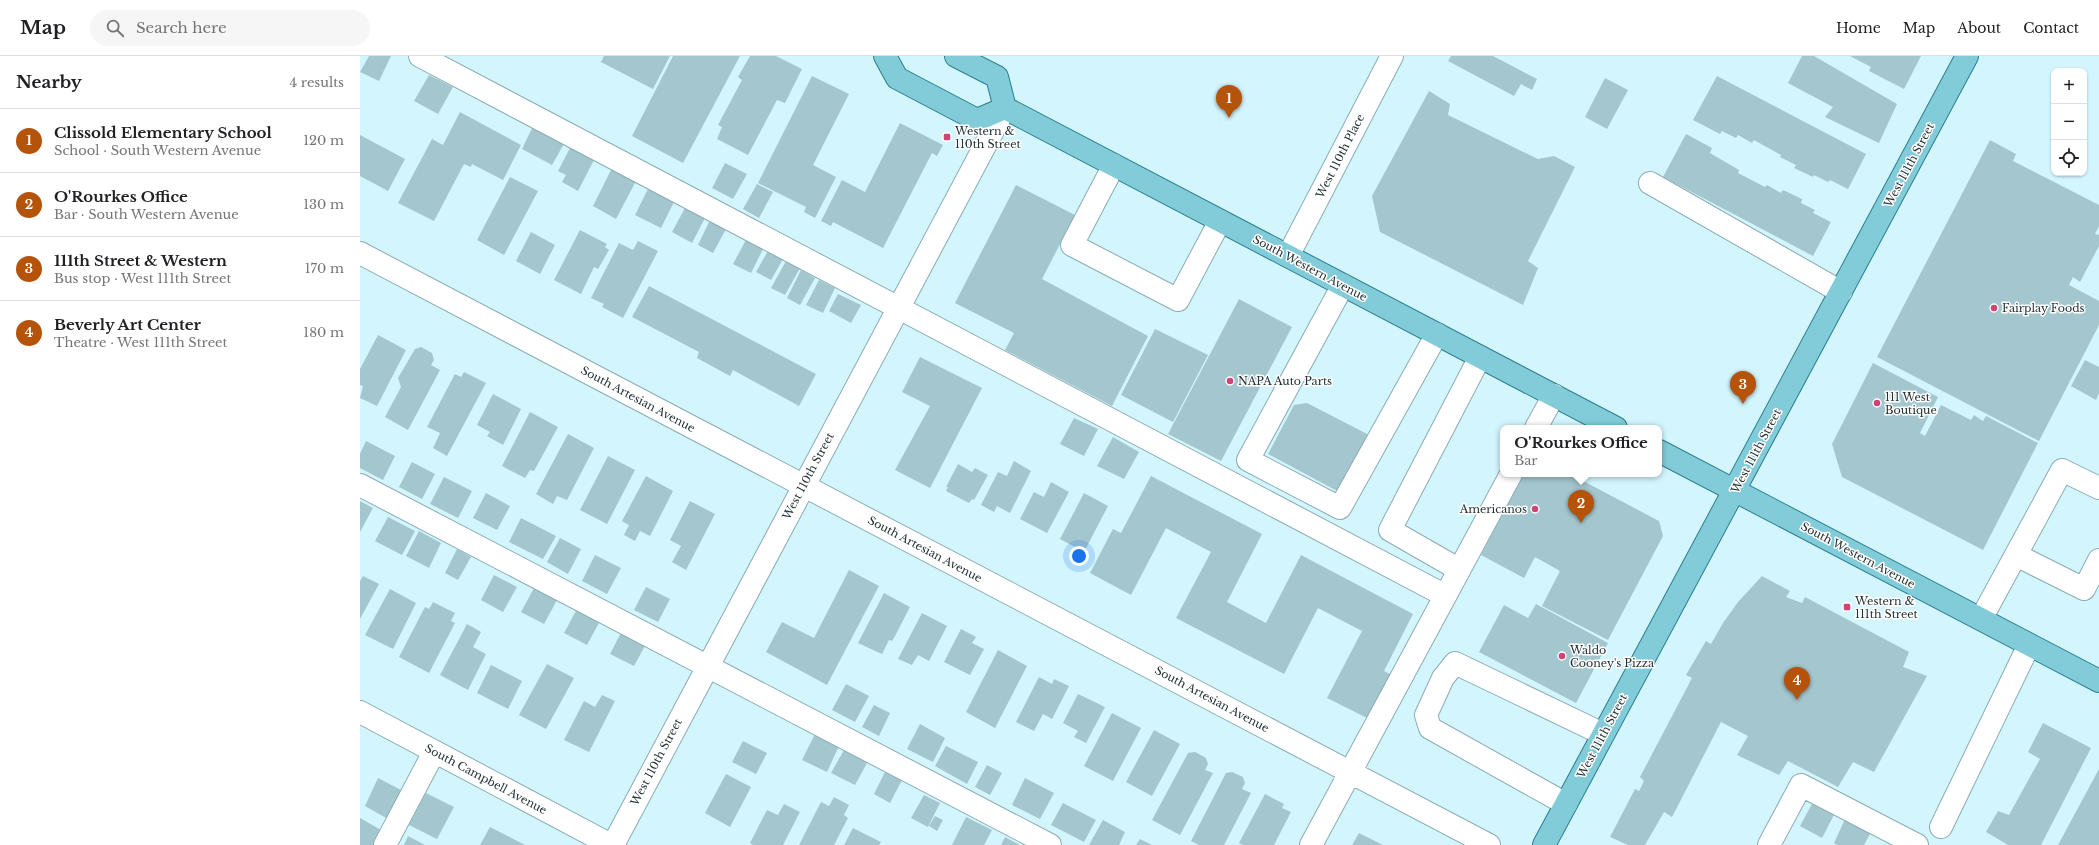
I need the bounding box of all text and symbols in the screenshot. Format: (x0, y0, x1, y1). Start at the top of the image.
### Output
search box (90, 10, 370, 46)
text: Map (20, 16, 66, 39)
icon: search (104, 17, 126, 39)
text: Search here (136, 18, 227, 37)
text: Home (1836, 19, 1881, 37)
text: Map (1903, 19, 1935, 37)
text: About (1957, 19, 2001, 37)
text: Contact (2023, 19, 2079, 37)
map controls (2051, 68, 2087, 176)
button: + (2051, 68, 2087, 104)
text: Nearby (16, 72, 82, 93)
text: 4 results (290, 74, 344, 91)
pin: 1 (1216, 85, 1242, 118)
button: − (2051, 104, 2087, 140)
street label: West 110th Place (1312, 112, 1367, 201)
street label: West 111th Street (1880, 120, 1937, 210)
text: Clissold Elementary School (54, 123, 272, 142)
place label: Western & 110th Street (954, 124, 1021, 151)
text: 1 (26, 132, 32, 149)
text: 120 m (303, 132, 344, 149)
marker: Western & 110th Street (942, 132, 952, 142)
button: locate (2051, 140, 2087, 176)
text: School · South Western Avenue (54, 142, 261, 159)
text: O'Rourkes Office (54, 187, 188, 206)
text: 2 (25, 196, 33, 213)
text: 130 m (303, 196, 344, 213)
text: Bar · South Western Avenue (54, 206, 239, 223)
street label: South Western Avenue (1250, 232, 1370, 304)
text: 111th Street & Western (54, 251, 227, 270)
text: 3 (25, 260, 33, 277)
text: 170 m (305, 260, 344, 277)
text: Bus stop · West 111th Street (54, 270, 231, 287)
place label: Fairplay Foods (2002, 301, 2085, 315)
marker: Fairplay Foods (1989, 303, 1999, 313)
text: Beverly Art Center (54, 315, 201, 334)
text: 4 (25, 324, 33, 341)
text: 180 m (303, 324, 344, 341)
text: Theatre · West 111th Street (54, 334, 227, 351)
street label: South Artesian Avenue (579, 363, 697, 435)
pin: 3 (1730, 371, 1756, 404)
place label: NAPA Auto Parts (1238, 374, 1332, 388)
marker: NAPA Auto Parts (1225, 376, 1235, 386)
place label: 111 West Boutique (1885, 390, 1937, 417)
marker: 111 West Boutique (1872, 398, 1882, 408)
street label: West 111th Street (1727, 406, 1784, 496)
popup (1500, 425, 1662, 477)
street label: West 110th Street (779, 429, 837, 523)
text: O'Rourkes Office (1514, 433, 1648, 452)
text: Bar (1514, 452, 1538, 469)
pin: 2 (1568, 490, 1594, 523)
place label: Americanos (1459, 502, 1527, 516)
marker: Americanos (1530, 504, 1540, 514)
street label: South Artesian Avenue (866, 513, 984, 585)
street label: South Western Avenue (1798, 519, 1918, 591)
your location (1069, 546, 1089, 566)
place label: Western & 111th Street (1854, 594, 1919, 621)
marker: Western & 111th Street (1842, 602, 1852, 612)
place label: Waldo Cooney's Pizza (1569, 643, 1655, 670)
marker: Waldo Cooney's Pizza (1557, 651, 1567, 661)
street label: South Artesian Avenue (1153, 663, 1271, 735)
pin: 4 (1784, 667, 1810, 700)
street label: West 111th Street (1573, 691, 1630, 781)
street label: West 110th Street (627, 715, 685, 809)
street label: South Campbell Avenue (423, 741, 549, 817)

